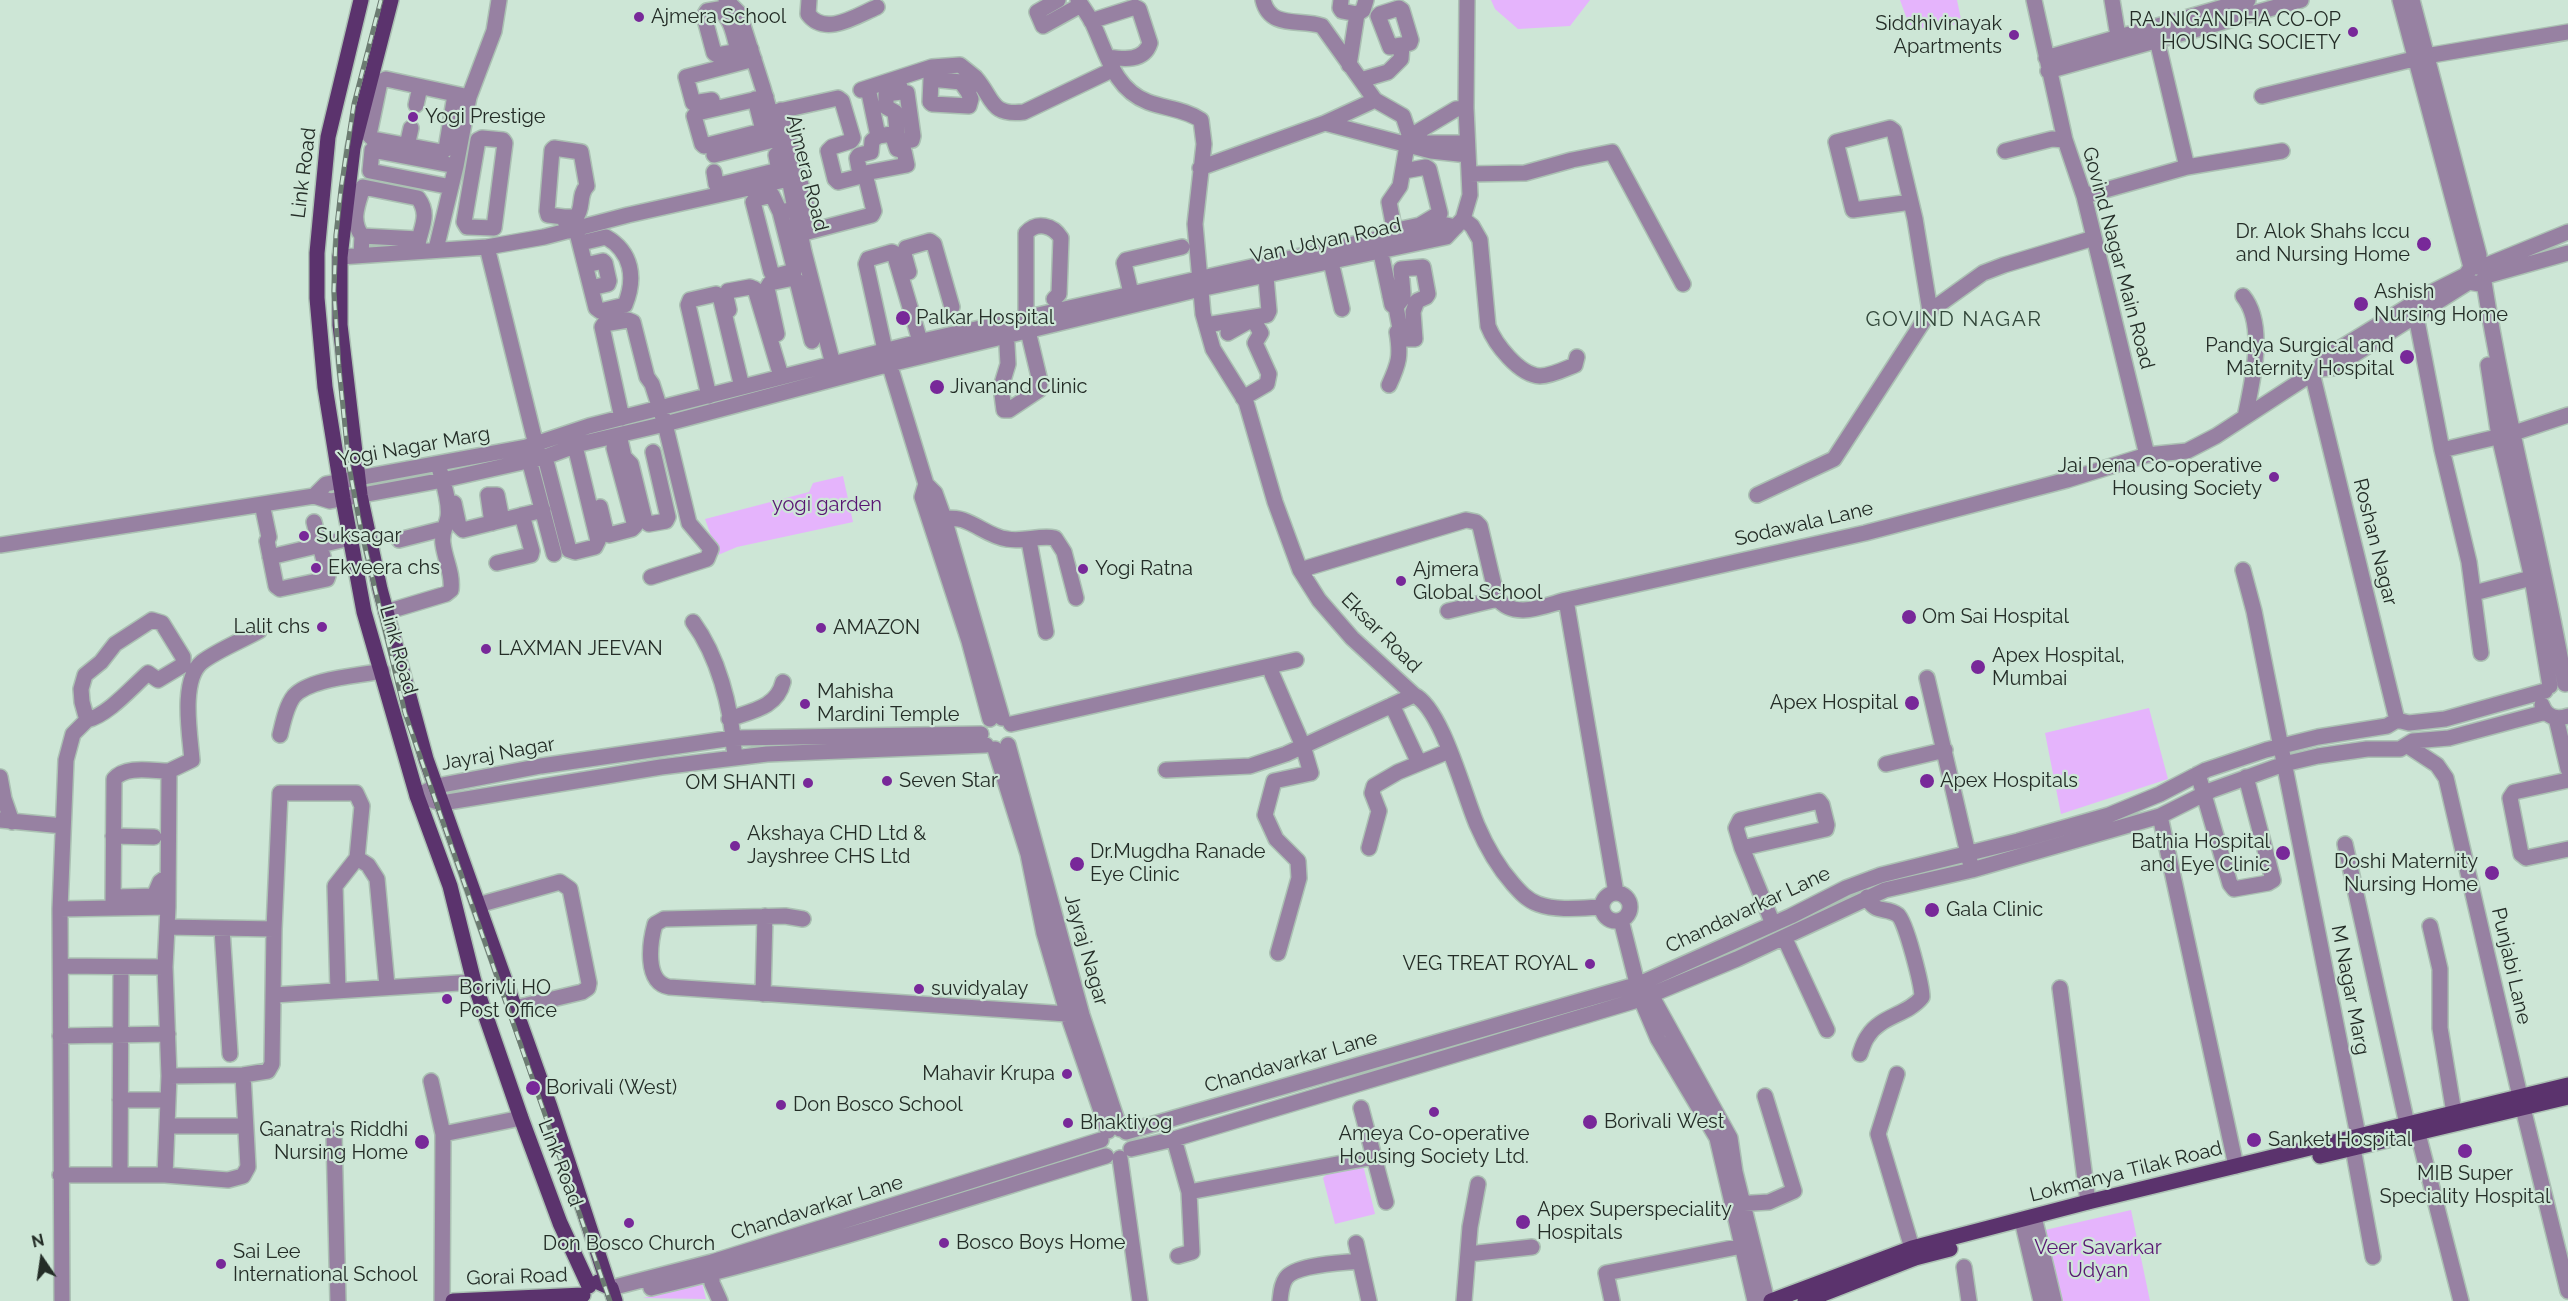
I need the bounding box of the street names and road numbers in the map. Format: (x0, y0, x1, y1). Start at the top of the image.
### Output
street label: Ajmera Road (781, 112, 833, 234)
street label: Link Road (287, 126, 321, 220)
street label: Govind Nagar Main Road (2077, 144, 2159, 372)
street label: Van Udyan Road (1248, 213, 1404, 269)
street label: Yogi Nagar Marg (336, 422, 492, 472)
street label: Roshan Nagar (2348, 476, 2402, 608)
street label: Sodawala Lane (1732, 496, 1876, 552)
street label: Eksar Road (1336, 588, 1426, 678)
street label: Link Road (374, 603, 422, 697)
street label: Jayraj Nagar (439, 732, 557, 776)
street label: Chandavarkar Lane (1662, 861, 1834, 959)
street label: Jayraj Nagar (1059, 891, 1113, 1009)
street label: Punjabi Lane (2486, 905, 2536, 1027)
street label: M Nagar Marg (2326, 923, 2374, 1057)
street label: Chandavarkar Lane (1202, 1026, 1380, 1098)
street label: Link Road (532, 1116, 588, 1210)
street label: Lokmanya Tilak Road (2027, 1136, 2225, 1208)
street label: Chandavarkar Lane (728, 1170, 906, 1246)
street label: Gorai Road (466, 1263, 568, 1291)

